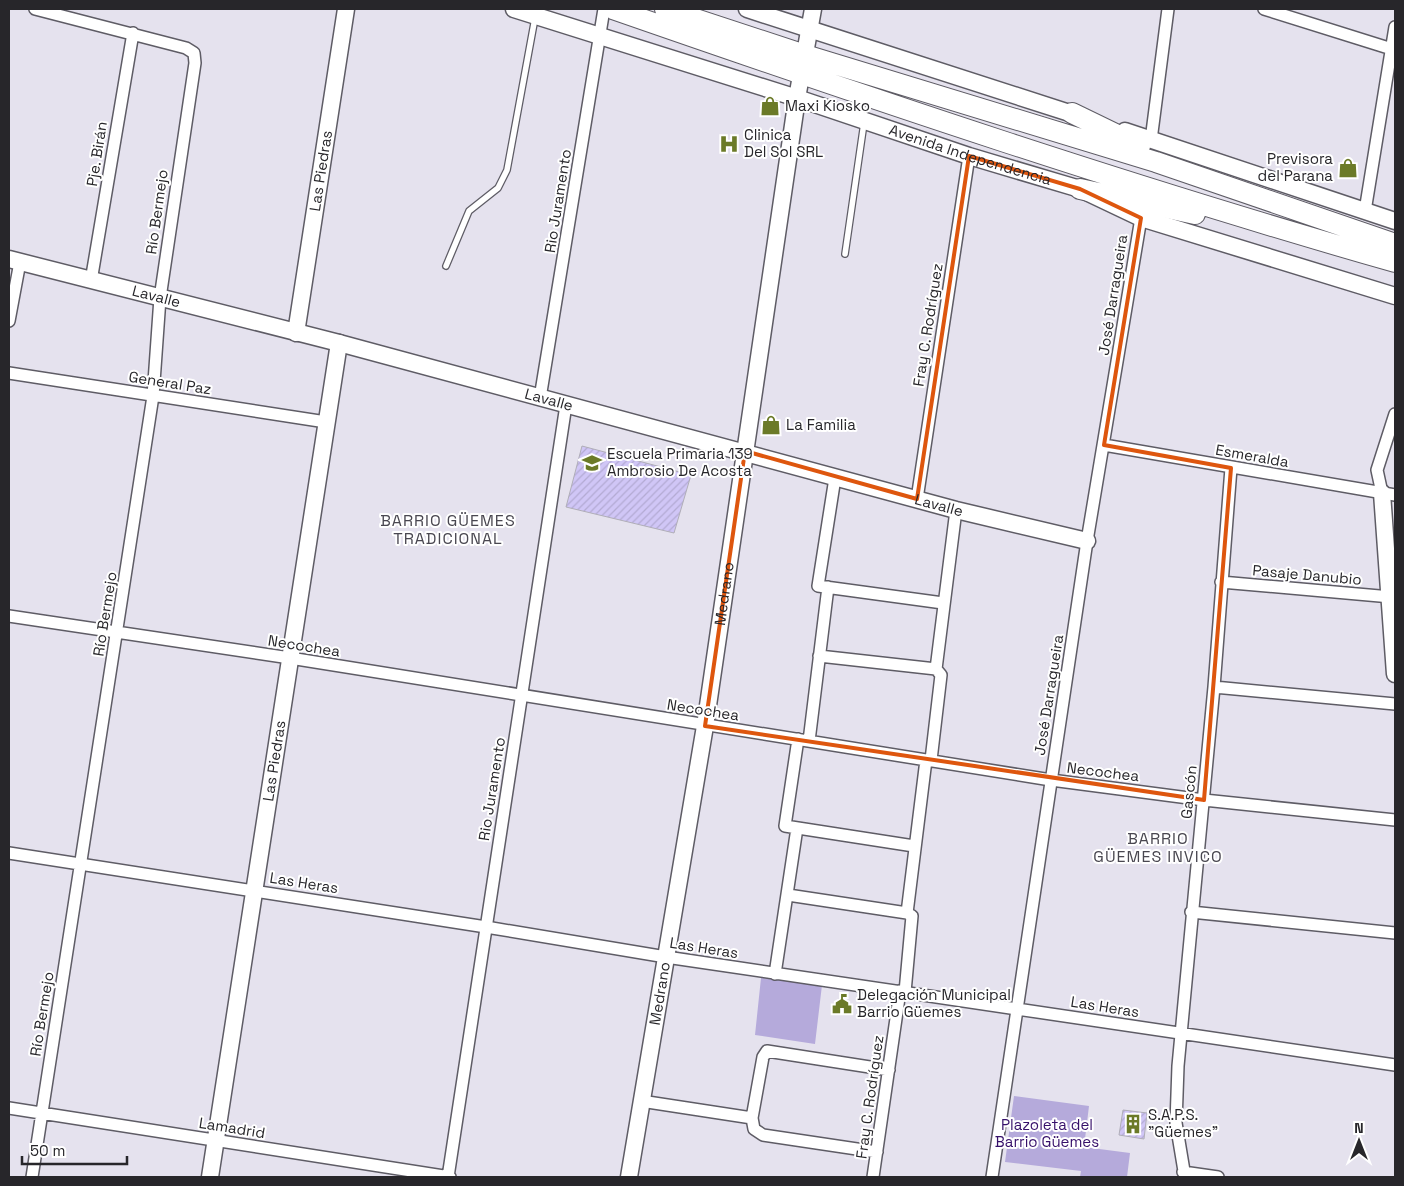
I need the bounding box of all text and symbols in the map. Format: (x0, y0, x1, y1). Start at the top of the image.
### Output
shop icon: Maxi Kiosko (759, 95, 781, 117)
place label: Maxi Kiosko (785, 96, 870, 115)
street label: Pje. Birán (82, 120, 111, 188)
street label: Avenida Independencia (887, 120, 1054, 189)
place label: Clinica Del Sol SRL (744, 125, 823, 161)
street label: Las Piedras (305, 129, 336, 213)
hospital icon: Clinica Del Sol SRL (718, 133, 740, 155)
street label: Rio Juramento (540, 148, 575, 254)
place label: Previsora del Parana (1258, 149, 1333, 185)
shop icon: Previsora del Parana (1337, 157, 1359, 179)
street label: Río Bermejo (141, 168, 172, 256)
street label: José Darragueira (1094, 233, 1131, 357)
street label: Fray C. Rodríguez (908, 262, 947, 388)
street label: Lavalle (130, 281, 183, 311)
street label: General Paz (127, 367, 213, 398)
street label: Lavalle (523, 384, 575, 415)
shop icon: La Familia (760, 414, 782, 436)
place label: La Familia (786, 415, 856, 434)
street label: Esmeralda (1214, 440, 1291, 471)
place label: Escuela Primaria 139 Ambrosio De Acosta (607, 444, 753, 480)
school or university icon: Escuela Primaria 139 Ambrosio De Acosta (581, 452, 603, 474)
street label: Lavalle (913, 489, 965, 520)
district label: BARRIO GÜEMES TRADICIONAL (380, 510, 516, 549)
street label: Pasaje Danubio (1252, 560, 1363, 589)
street label: Medrano (710, 561, 738, 627)
street label: Río Bermejo (88, 570, 121, 658)
street label: Necochea (267, 630, 342, 661)
street label: José Darragueira (1030, 633, 1067, 757)
street label: Necochea (666, 694, 741, 725)
street label: Las Piedras (258, 719, 290, 803)
street label: Rio Juramento (474, 736, 509, 842)
street label: Necochea (1066, 758, 1141, 785)
street label: Gascón (1176, 764, 1201, 820)
district label: BARRIO GÜEMES INVICO (1093, 828, 1223, 867)
street label: Las Heras (268, 868, 340, 897)
street label: Las Heras (668, 933, 740, 962)
street label: Medrano (645, 960, 674, 1027)
street label: Río Bermejo (25, 970, 58, 1058)
place label: Delegación Municipal Barrio Güemes (857, 985, 1011, 1021)
street label: Las Heras (1069, 992, 1141, 1021)
public building icon: Delegación Municipal Barrio Güemes (831, 993, 853, 1015)
street label: Fray C. Rodríguez (851, 1034, 888, 1160)
place label: S.A.P.S. "Güemes" (1148, 1105, 1218, 1141)
street label: Lamadrid (198, 1113, 267, 1142)
building icon: S.A.P.S. "Güemes" (1122, 1113, 1144, 1135)
park label: Plazoleta del Barrio Güemes (995, 1115, 1099, 1151)
north arrow (1334, 1116, 1384, 1166)
text: N (1354, 1119, 1364, 1137)
scale bar (22, 1134, 128, 1166)
text: 50 m (30, 1141, 65, 1160)

